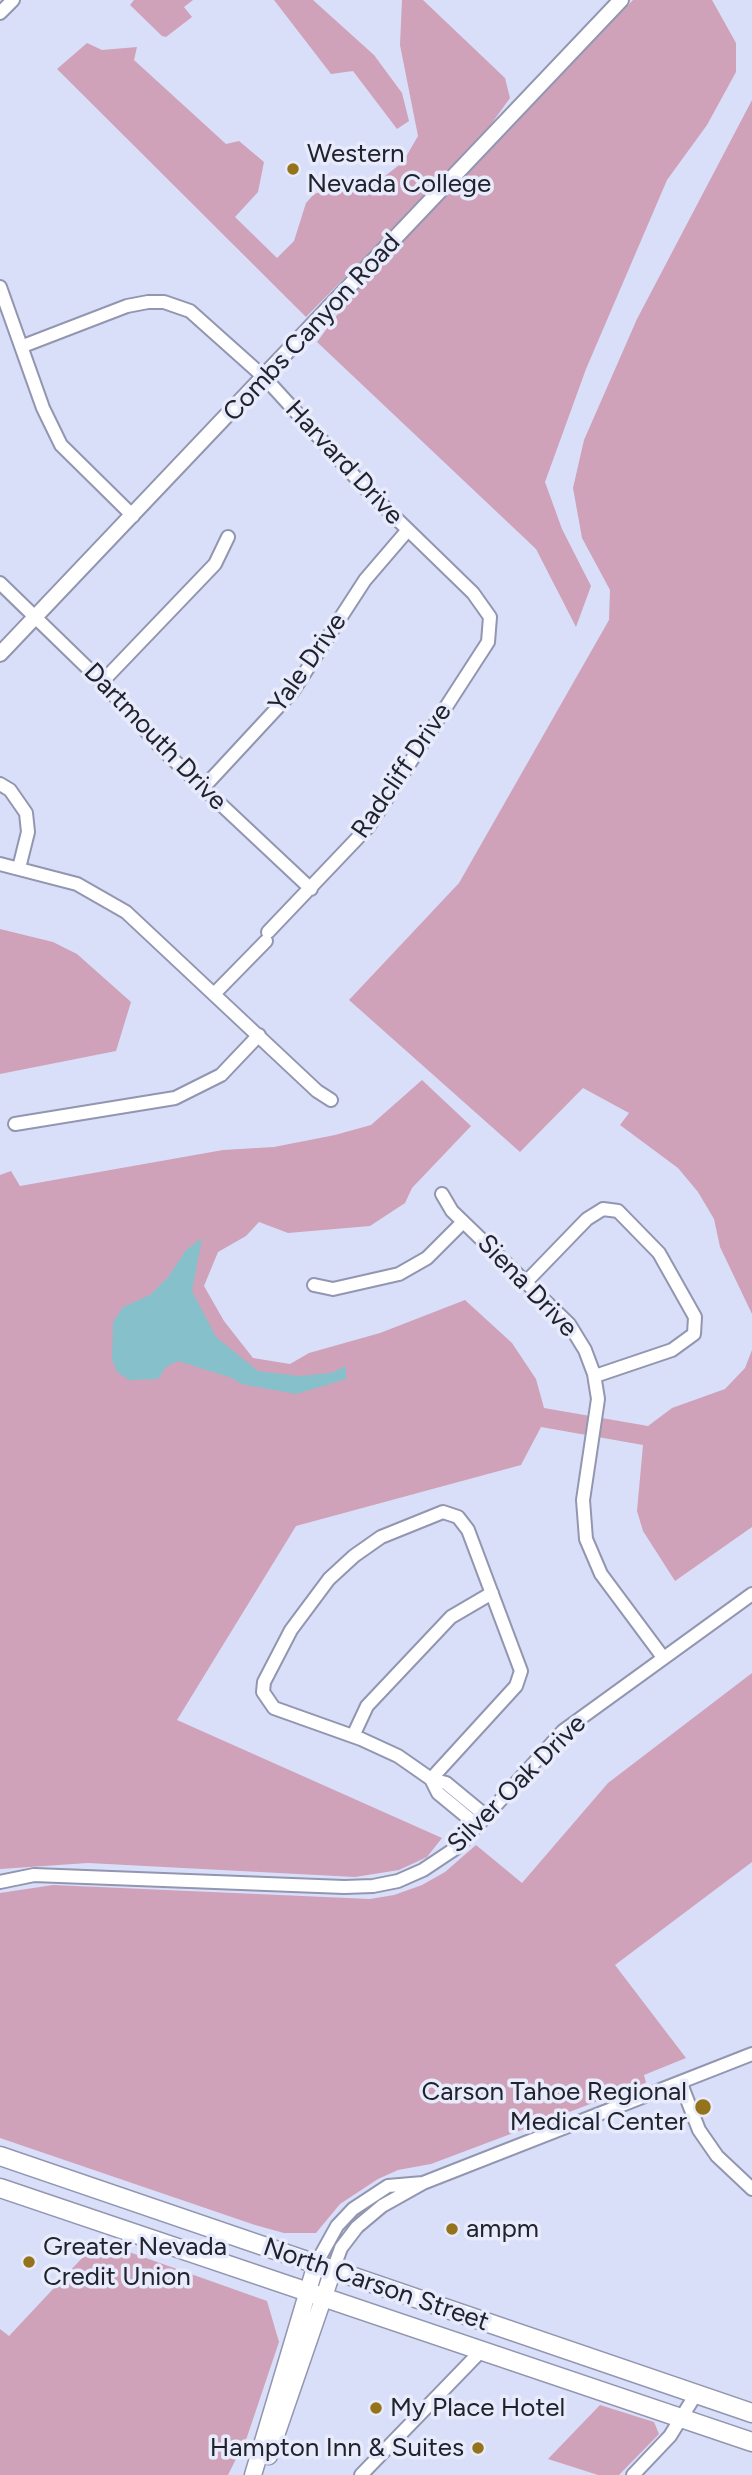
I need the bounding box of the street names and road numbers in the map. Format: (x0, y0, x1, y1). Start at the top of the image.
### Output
street label: Combs Canyon Road (217, 228, 407, 428)
street label: Harvard Drive (279, 394, 409, 532)
street label: Yale Drive (263, 607, 353, 719)
street label: Dartmouth Drive (77, 657, 233, 817)
street label: Radcliff Drive (345, 697, 459, 845)
street label: Siena Drive (470, 1228, 584, 1344)
street label: Silver Oak Drive (441, 1708, 593, 1860)
street label: North Carson Street (259, 2232, 493, 2338)

